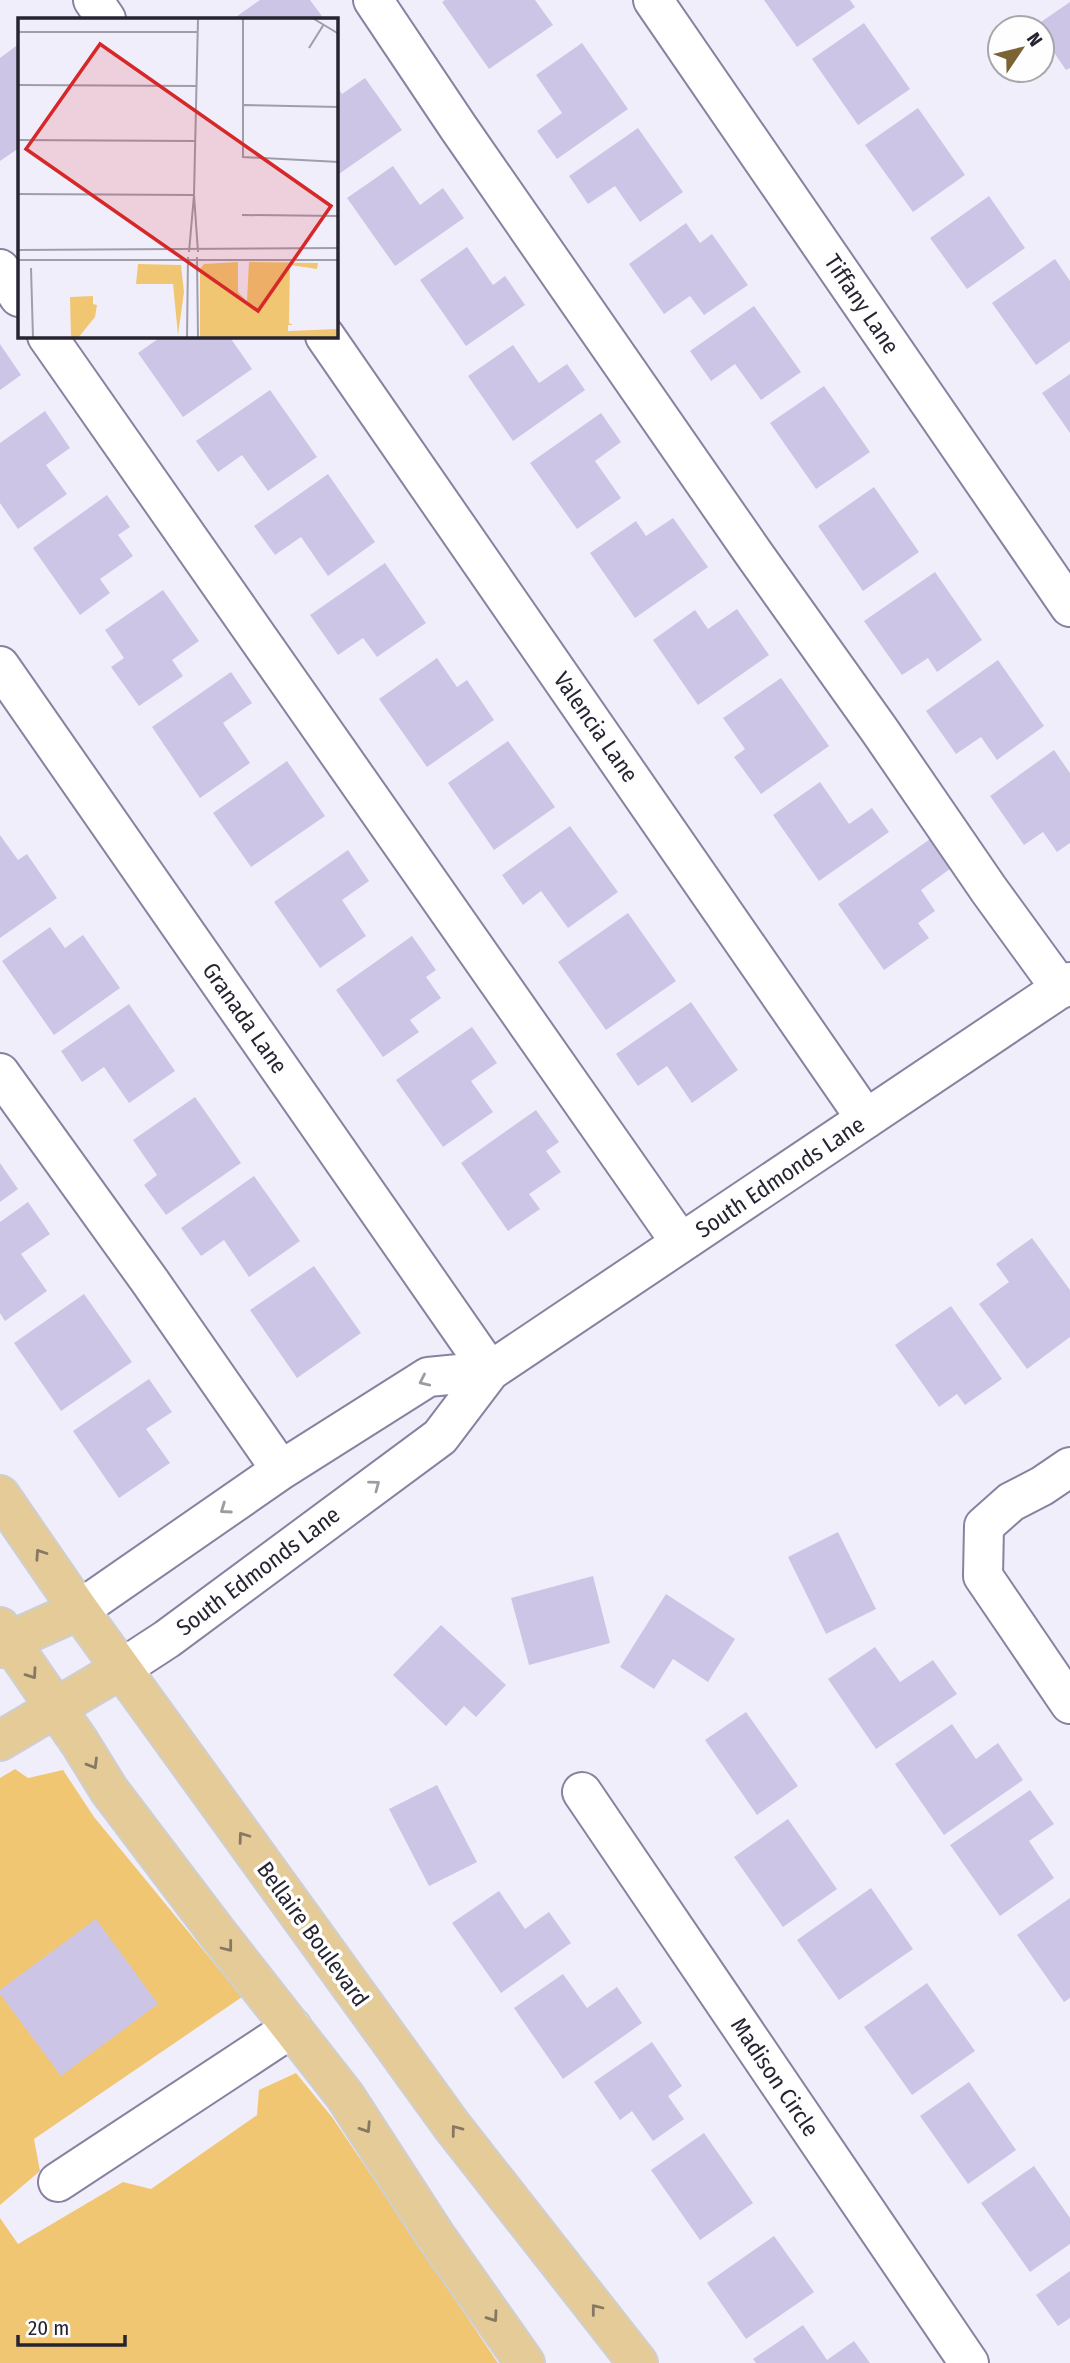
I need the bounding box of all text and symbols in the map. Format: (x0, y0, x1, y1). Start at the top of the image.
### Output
north arrow (986, 14, 1056, 84)
inset map (18, 18, 338, 338)
text: N (1022, 28, 1047, 51)
street label: Tiffany Lane (819, 249, 905, 359)
street label: Valencia Lane (548, 666, 644, 788)
street label: Granada Lane (197, 957, 293, 1079)
street label: South Edmonds Lane (690, 1110, 870, 1244)
one-way arrow (418, 1373, 431, 1386)
one-way arrow (367, 1481, 380, 1493)
street label: South Edmonds Lane (171, 1500, 345, 1642)
one-way arrow (220, 1501, 233, 1513)
one-way arrow (36, 1549, 48, 1562)
one-way arrow (24, 1666, 37, 1679)
one-way arrow (85, 1757, 98, 1770)
one-way arrow (239, 1832, 252, 1845)
street label: Bellaire Boulevard (251, 1856, 375, 2012)
one-way arrow (220, 1939, 233, 1952)
street label: Madison Circle (725, 2012, 825, 2142)
one-way arrow (358, 2120, 371, 2133)
one-way arrow (452, 2125, 465, 2138)
scale bar (18, 2304, 124, 2348)
one-way arrow (592, 2305, 605, 2317)
one-way arrow (485, 2309, 497, 2322)
text: 20 m (28, 2315, 69, 2341)

